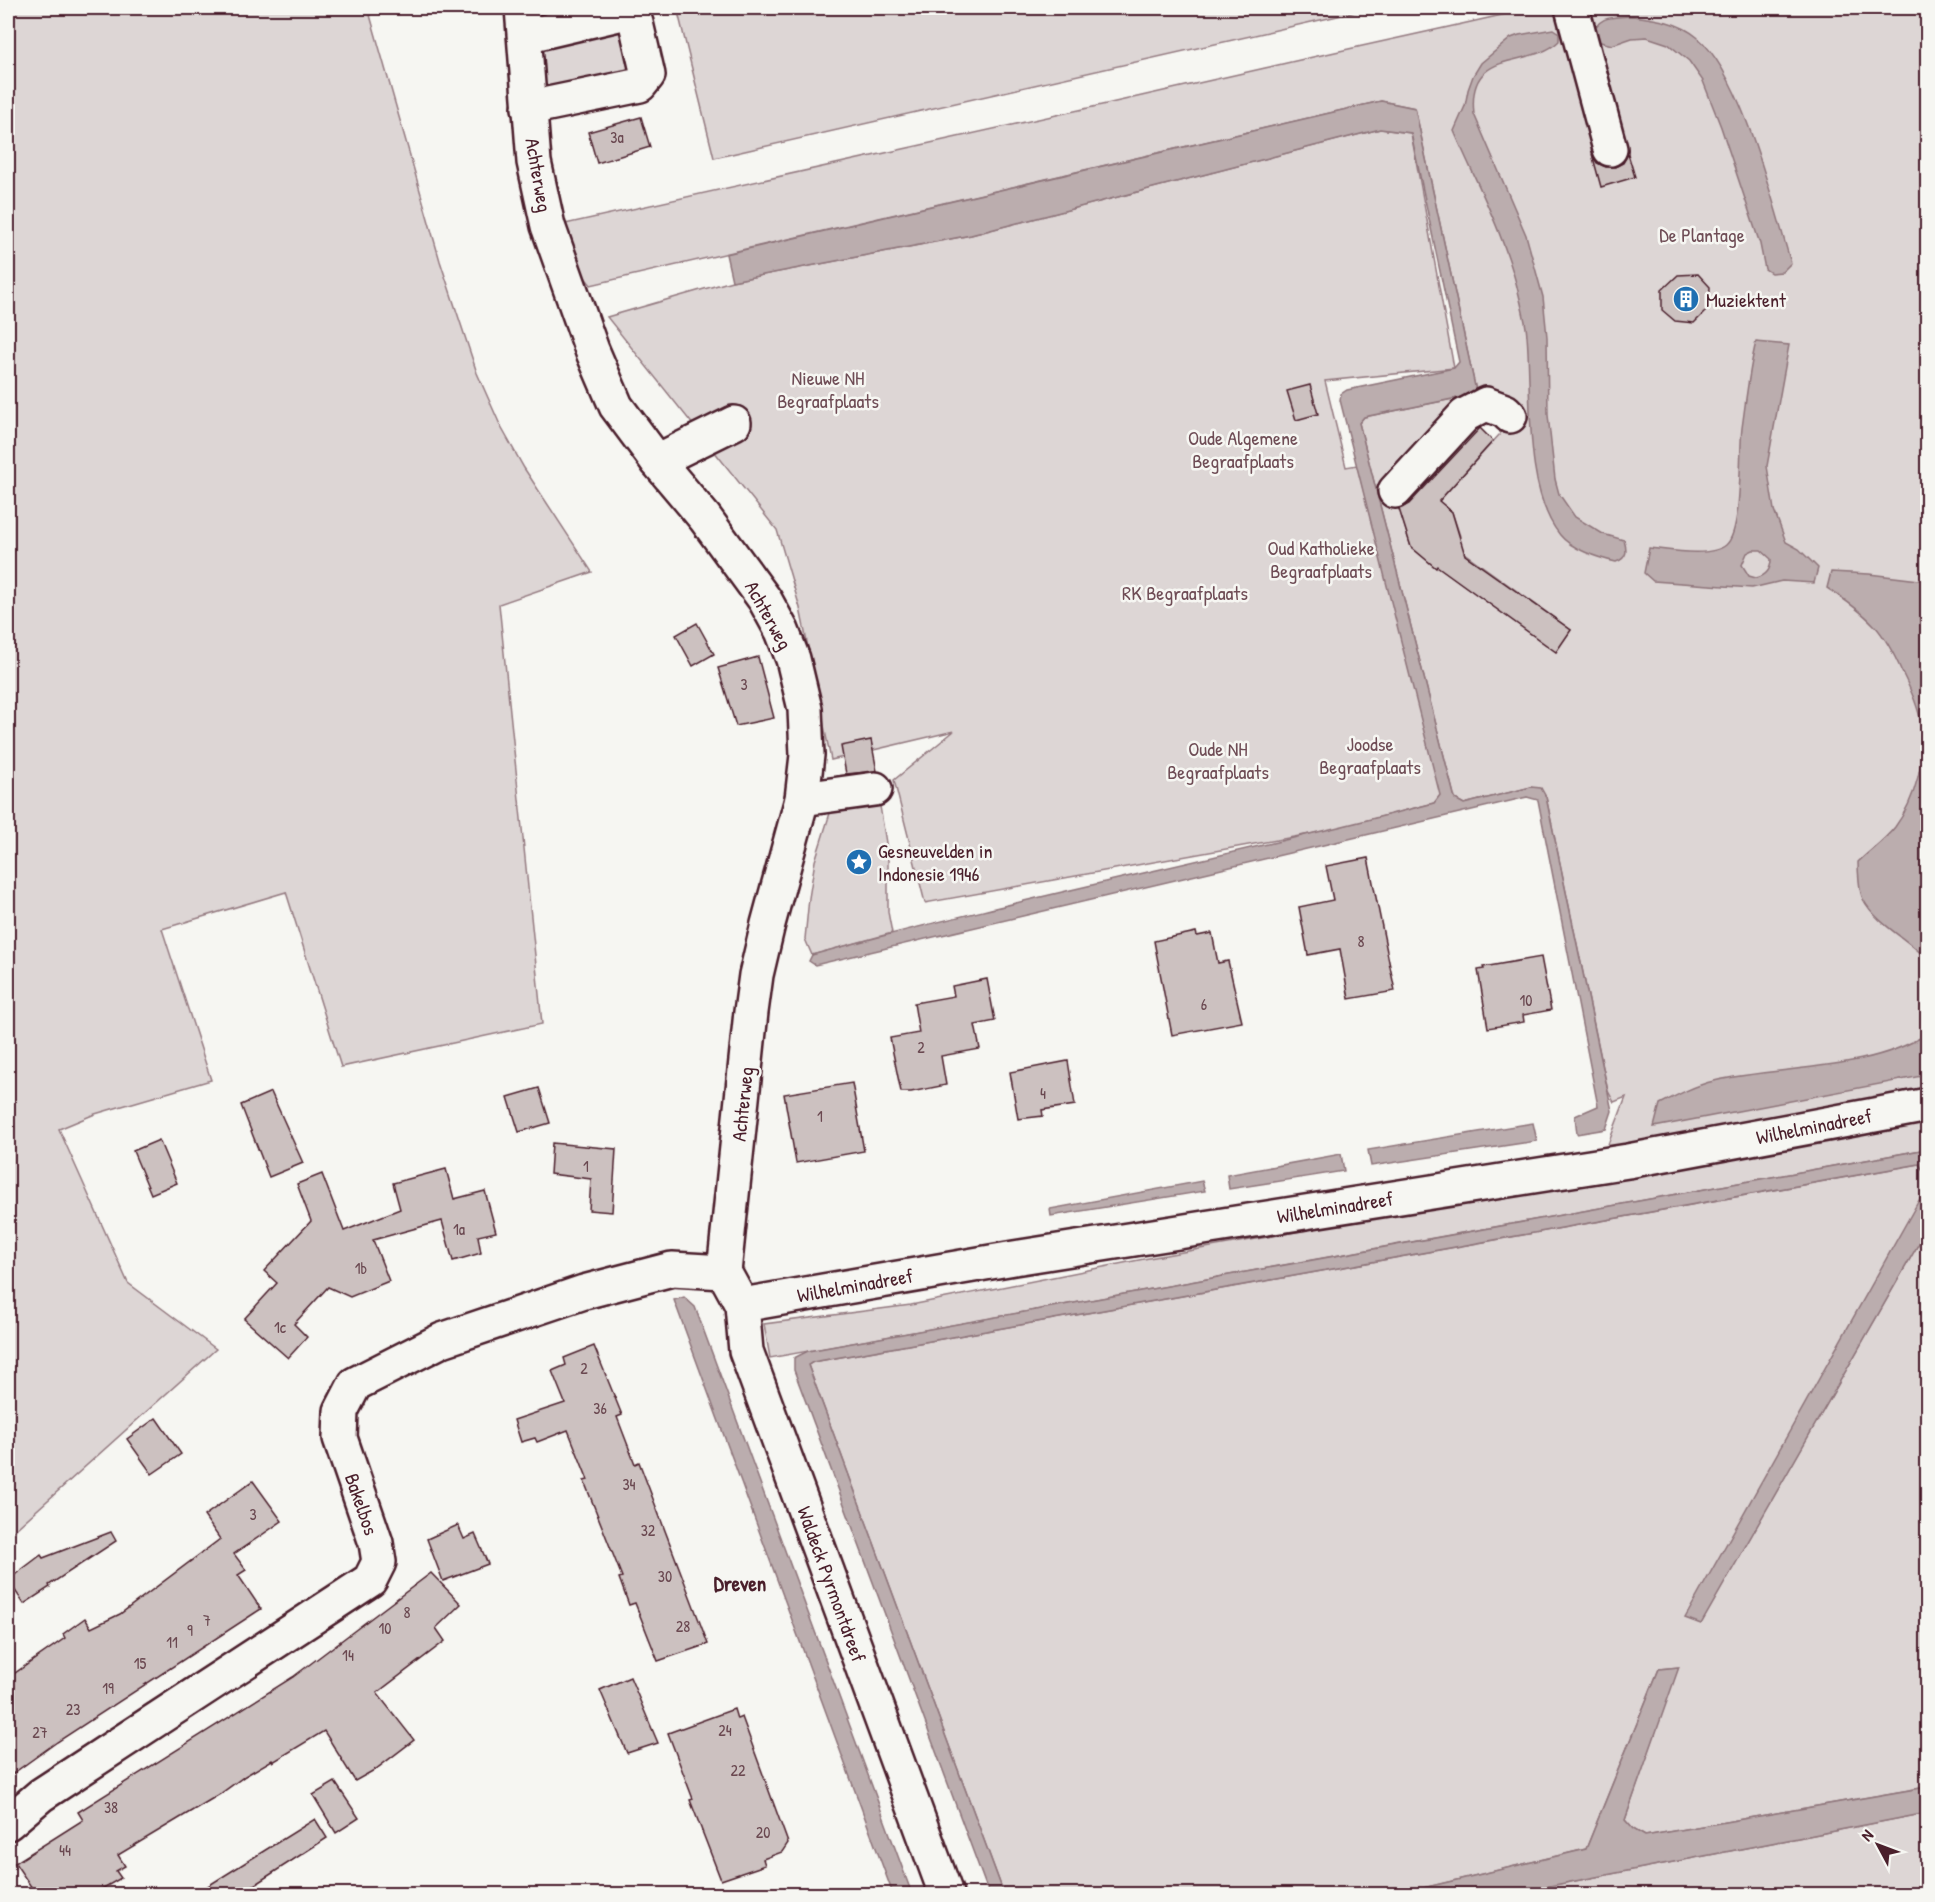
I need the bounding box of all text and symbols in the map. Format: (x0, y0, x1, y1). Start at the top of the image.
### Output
house number: 3a (610, 126, 624, 148)
street label: Achterweg (519, 136, 559, 214)
park label: De Plantage (1659, 221, 1745, 248)
building icon: Muziektent (1671, 284, 1701, 314)
place label: Muziektent (1706, 286, 1787, 313)
park label: Nieuwe NH Begraafplaats (777, 364, 879, 414)
park label: Oude Algemene Begraafplaats (1188, 424, 1298, 474)
park label: Oud Katholieke Begraafplaats (1267, 534, 1375, 584)
street label: Achterweg (739, 576, 799, 654)
park label: RK Begraafplaats (1122, 579, 1248, 606)
house number: 3 (740, 673, 748, 695)
park label: Joodse Begraafplaats (1319, 730, 1421, 780)
park label: Oude NH Begraafplaats (1167, 735, 1269, 785)
place label: Gesneuvelden in Indonesie 1946 (878, 837, 992, 887)
place icon: Gesneuvelden in Indonesie 1946 (844, 847, 874, 877)
house number: 8 (1358, 930, 1365, 952)
house number: 10 (1520, 989, 1532, 1011)
house number: 6 (1201, 993, 1207, 1015)
house number: 2 (917, 1036, 925, 1058)
street label: Achterweg (725, 1065, 759, 1143)
house number: 4 (1040, 1082, 1046, 1104)
street label: Wilhelminadreef (1754, 1102, 1874, 1150)
house number: 1 (817, 1105, 823, 1127)
house number: 1 (583, 1155, 589, 1177)
street label: Wilhelminadreef (1275, 1184, 1395, 1230)
house number: 1a (453, 1218, 465, 1240)
house number: 1b (355, 1257, 367, 1279)
street label: Wilhelminadreef (795, 1262, 915, 1308)
house number: 1c (274, 1316, 287, 1338)
house number: 2 (580, 1357, 588, 1379)
house number: 36 (593, 1397, 607, 1419)
street label: Bakelbos (339, 1470, 385, 1539)
house number: 34 (622, 1473, 636, 1495)
street label: Waldeck Pyrmontdreef (791, 1502, 873, 1666)
house number: 3 (249, 1503, 257, 1525)
house number: 32 (641, 1519, 656, 1541)
house number: 30 (658, 1565, 672, 1587)
district label: Dreven (714, 1569, 766, 1598)
house number: 8 (404, 1601, 411, 1623)
house number: 7 (203, 1609, 211, 1631)
house number: 28 (676, 1615, 690, 1637)
house number: 10 (379, 1617, 391, 1639)
house number: 9 (187, 1619, 193, 1641)
house number: 11 (166, 1631, 178, 1653)
house number: 14 (342, 1644, 354, 1666)
house number: 15 (134, 1652, 147, 1674)
house number: 19 (102, 1677, 114, 1699)
house number: 23 (66, 1698, 80, 1720)
house number: 24 (718, 1719, 732, 1741)
house number: 27 (32, 1721, 48, 1743)
house number: 22 (731, 1759, 746, 1781)
house number: 38 (104, 1796, 118, 1818)
north arrow (1848, 1815, 1908, 1875)
house number: 20 (756, 1821, 770, 1843)
text: N (1856, 1824, 1878, 1846)
house number: 44 (59, 1839, 71, 1861)

